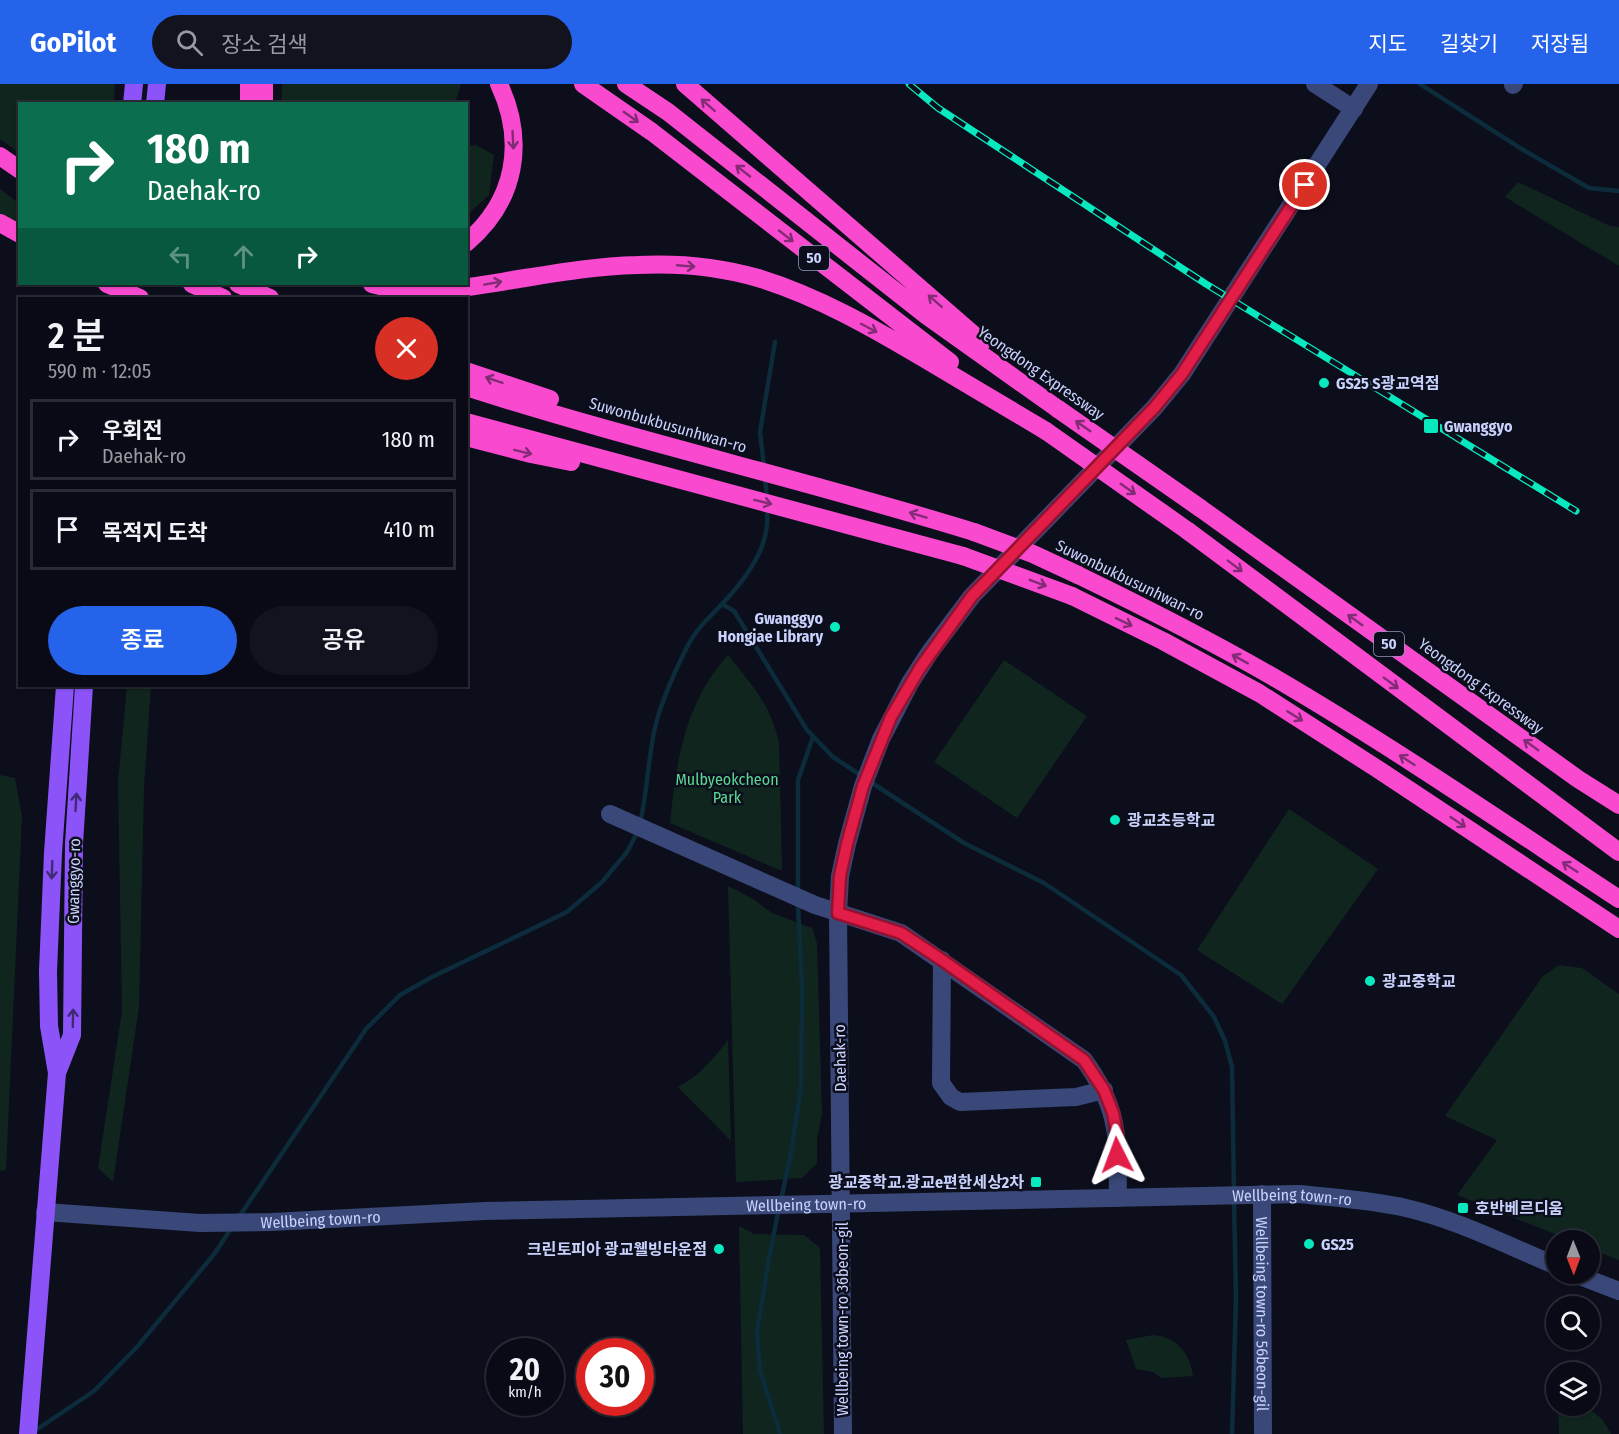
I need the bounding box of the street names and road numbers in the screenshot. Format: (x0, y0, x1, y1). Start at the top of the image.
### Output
road number: 50 (799, 246, 829, 270)
street label: Yeongdong Expressway (974, 322, 1109, 424)
street label: Suwonbukbusunhwan-ro (587, 393, 749, 457)
street label: Suwonbukbusunhwan-ro (1053, 536, 1207, 624)
road number: 50 (1374, 632, 1404, 656)
street label: Yeongdong Expressway (1415, 634, 1548, 738)
street label: Gwanggyo-ro (64, 838, 84, 924)
street label: Daehak-ro (830, 1024, 850, 1092)
street label: Wellbeing town-ro (1232, 1184, 1353, 1209)
street label: Wellbeing town-ro (746, 1194, 867, 1215)
street label: Wellbeing town-ro (260, 1207, 381, 1232)
street label: Wellbeing town-ro 56beon-gil (1253, 1217, 1272, 1411)
street label: Wellbeing town-ro 36beon-gil (833, 1222, 852, 1416)

